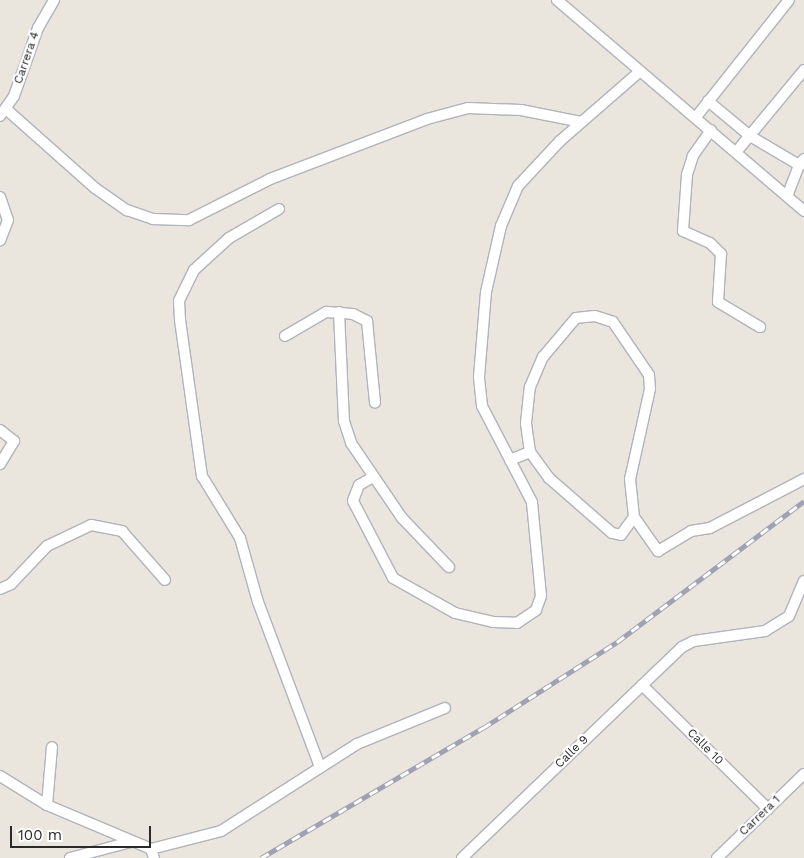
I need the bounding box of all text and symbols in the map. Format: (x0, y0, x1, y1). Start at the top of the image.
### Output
street label: Carrera 4 (11, 30, 43, 86)
street label: Calle 10 (684, 726, 726, 768)
street label: Calle 9 (552, 733, 592, 771)
street label: Carrera 1 (736, 793, 784, 839)
scale bar (12, 816, 154, 848)
text: 100 m (18, 826, 62, 844)

